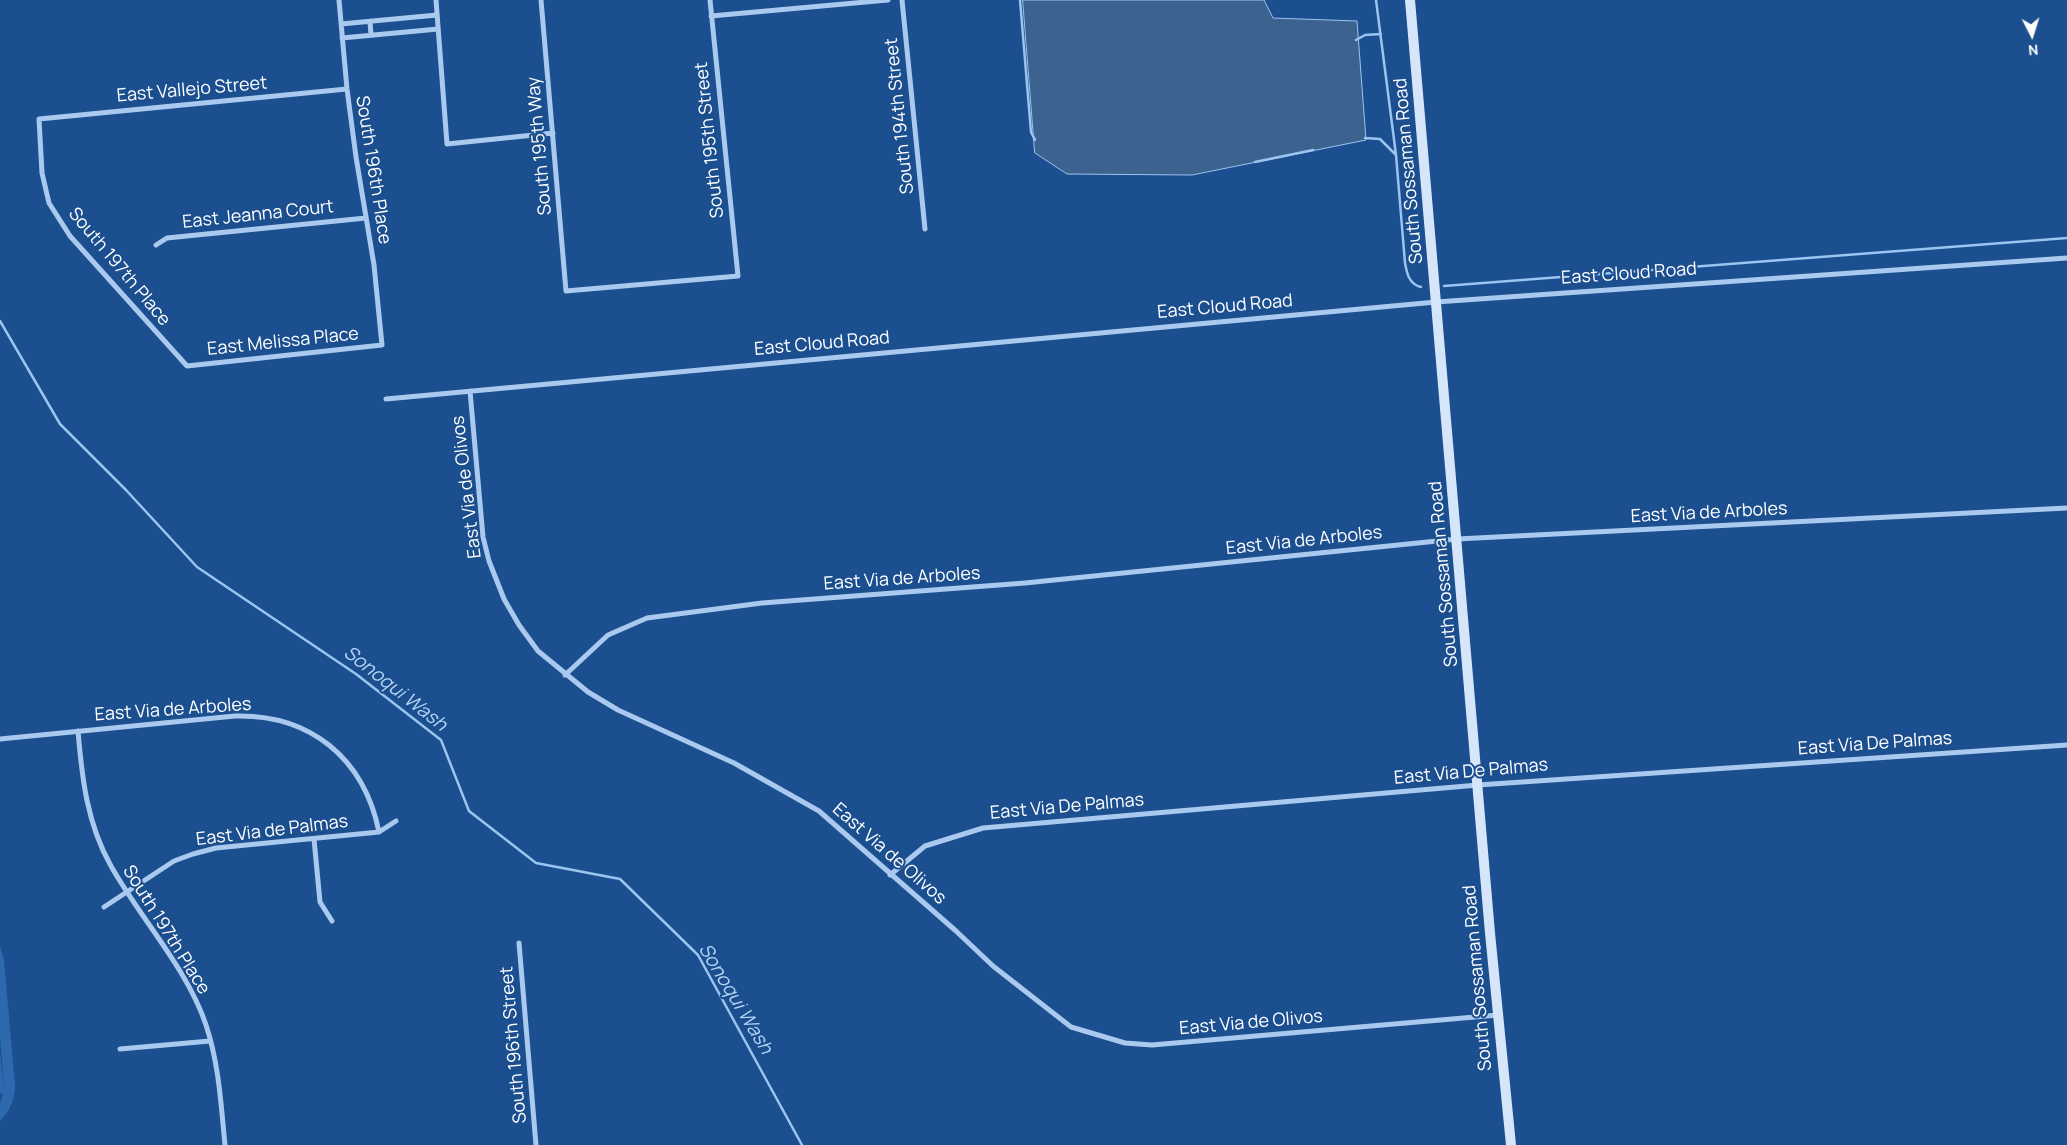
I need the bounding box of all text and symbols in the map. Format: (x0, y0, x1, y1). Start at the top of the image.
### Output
north arrow (2007, 10, 2057, 60)
street label: South 194th Street (881, 37, 919, 195)
text: N (2028, 41, 2039, 60)
street label: South 195th Street (691, 61, 729, 219)
street label: East Vallejo Street (116, 73, 268, 107)
street label: South 195th Way (523, 76, 557, 216)
street label: South Sossaman Road (1390, 77, 1428, 265)
street label: South 196th Place (351, 94, 395, 246)
street label: East Jeanna Court (181, 196, 335, 234)
street label: South 197th Place (63, 203, 175, 331)
street label: East Cloud Road (1560, 258, 1698, 290)
street label: East Cloud Road (1156, 290, 1294, 324)
street label: East Melissa Place (206, 323, 360, 361)
street label: East Cloud Road (753, 327, 891, 361)
street label: East Via de Olivos (448, 414, 486, 560)
street label: South Sossaman Road (1425, 480, 1463, 668)
street label: East Via de Arboles (1630, 498, 1788, 528)
street label: East Via de Arboles (1225, 522, 1383, 560)
street label: East Via de Arboles (823, 563, 981, 595)
water label: Sonoqui Wash (339, 642, 451, 736)
street label: East Via de Arboles (94, 694, 252, 726)
street label: East Via De Palmas (1797, 728, 1953, 760)
street label: East Via De Palmas (1393, 755, 1549, 789)
street label: East Via De Palmas (989, 790, 1145, 824)
street label: East Via de Olivos (828, 799, 950, 909)
street label: East Via de Palmas (195, 811, 349, 851)
street label: South 197th Place (118, 862, 214, 998)
street label: South Sossaman Road (1459, 884, 1497, 1072)
water label: Sonoqui Wash (693, 940, 777, 1058)
street label: South 196th Street (496, 966, 532, 1124)
street label: East Via de Olivos (1178, 1006, 1324, 1040)

